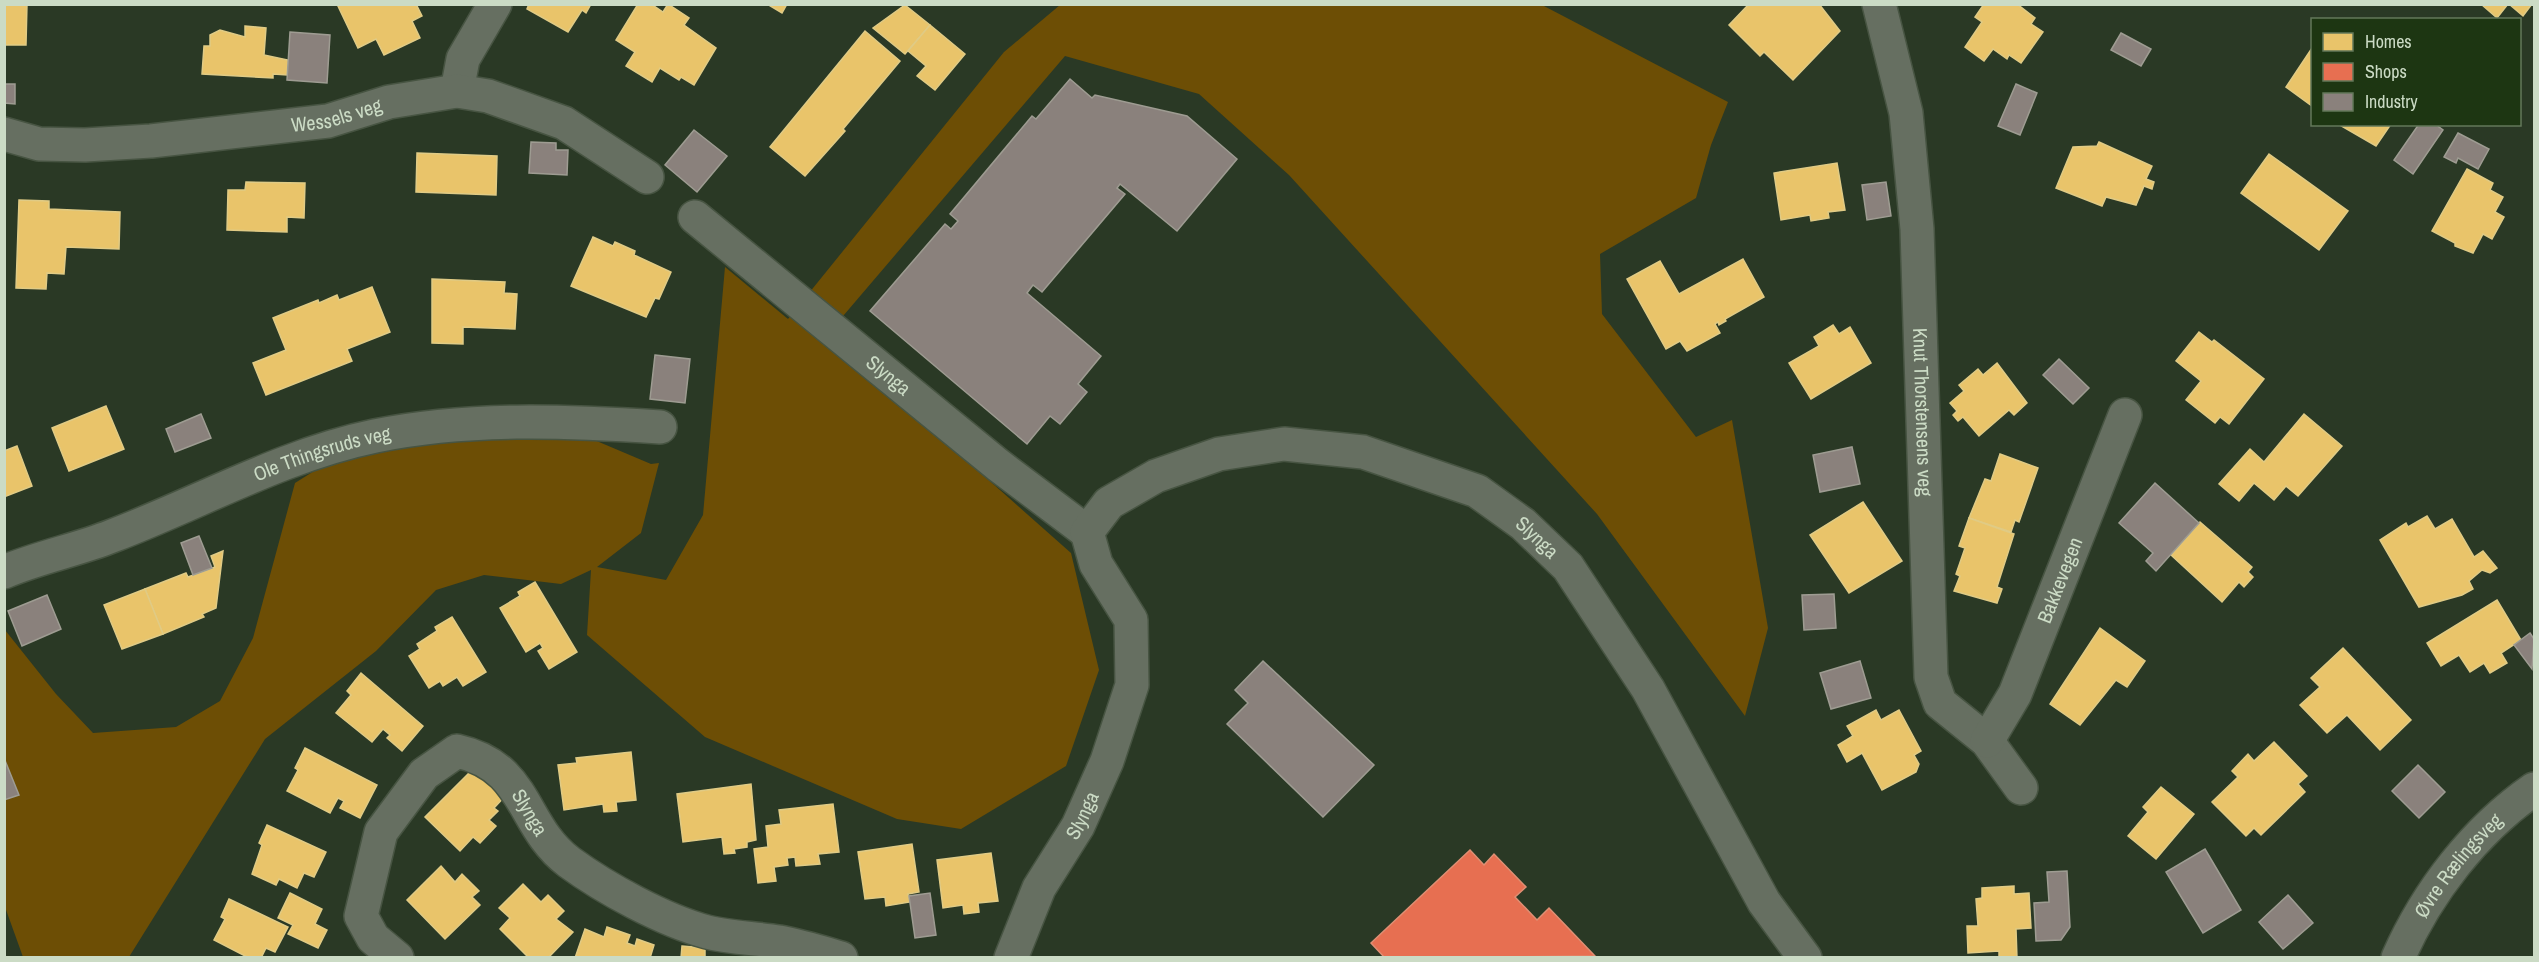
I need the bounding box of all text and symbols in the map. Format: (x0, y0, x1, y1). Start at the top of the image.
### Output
legend (2311, 18, 2521, 126)
text: Homes (2365, 29, 2412, 54)
text: Shops (2365, 59, 2407, 84)
text: Industry (2365, 89, 2418, 114)
street label: Wessels veg (290, 91, 385, 138)
street label: Knut Thorstensens veg (1907, 327, 1939, 497)
street label: Slynga (861, 349, 917, 401)
street label: Ole Thingsruds veg (249, 419, 393, 487)
street label: Slynga (1511, 509, 1565, 564)
street label: Bakkevegen (2030, 533, 2089, 627)
street label: Slynga (506, 783, 554, 841)
street label: Slynga (1059, 787, 1105, 845)
street label: Øvre Rælingsveg (2407, 807, 2508, 923)

